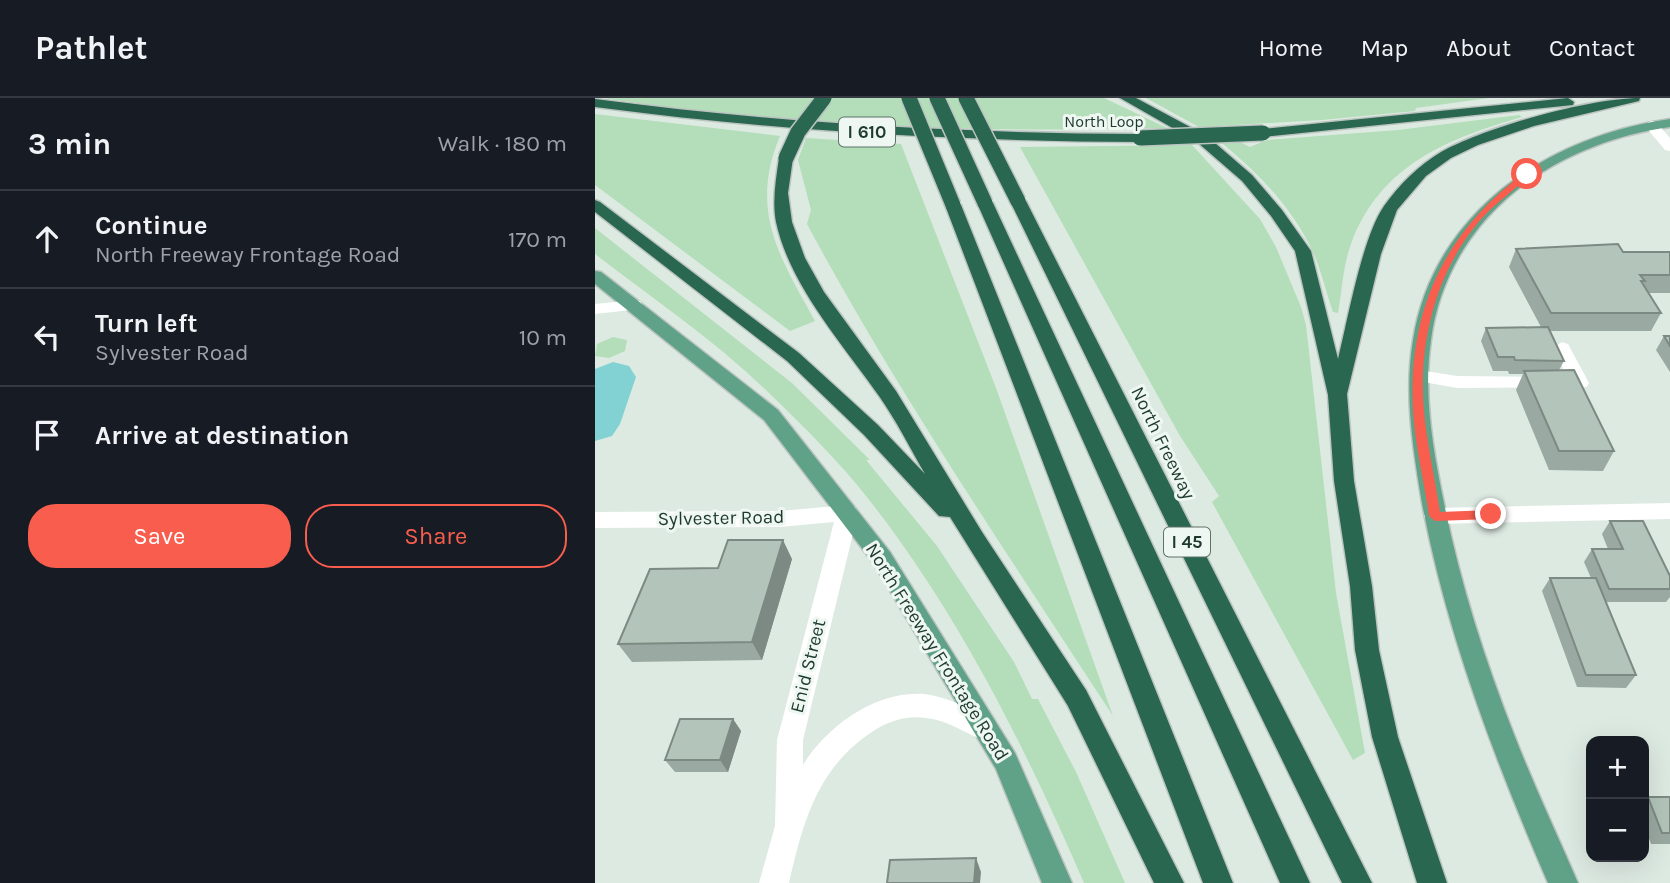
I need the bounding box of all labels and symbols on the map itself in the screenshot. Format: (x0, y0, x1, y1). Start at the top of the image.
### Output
street label: North Loop (1064, 112, 1144, 131)
road number: I 610 (839, 117, 895, 146)
route start (1511, 158, 1542, 189)
street label: North Freeway (1126, 383, 1200, 503)
route end (1475, 498, 1506, 529)
street label: Sylvester Road (657, 506, 785, 530)
road number: I 45 (1164, 528, 1210, 556)
street label: North Freeway Frontage Road (861, 539, 1013, 765)
street label: Enid Street (786, 617, 830, 715)

